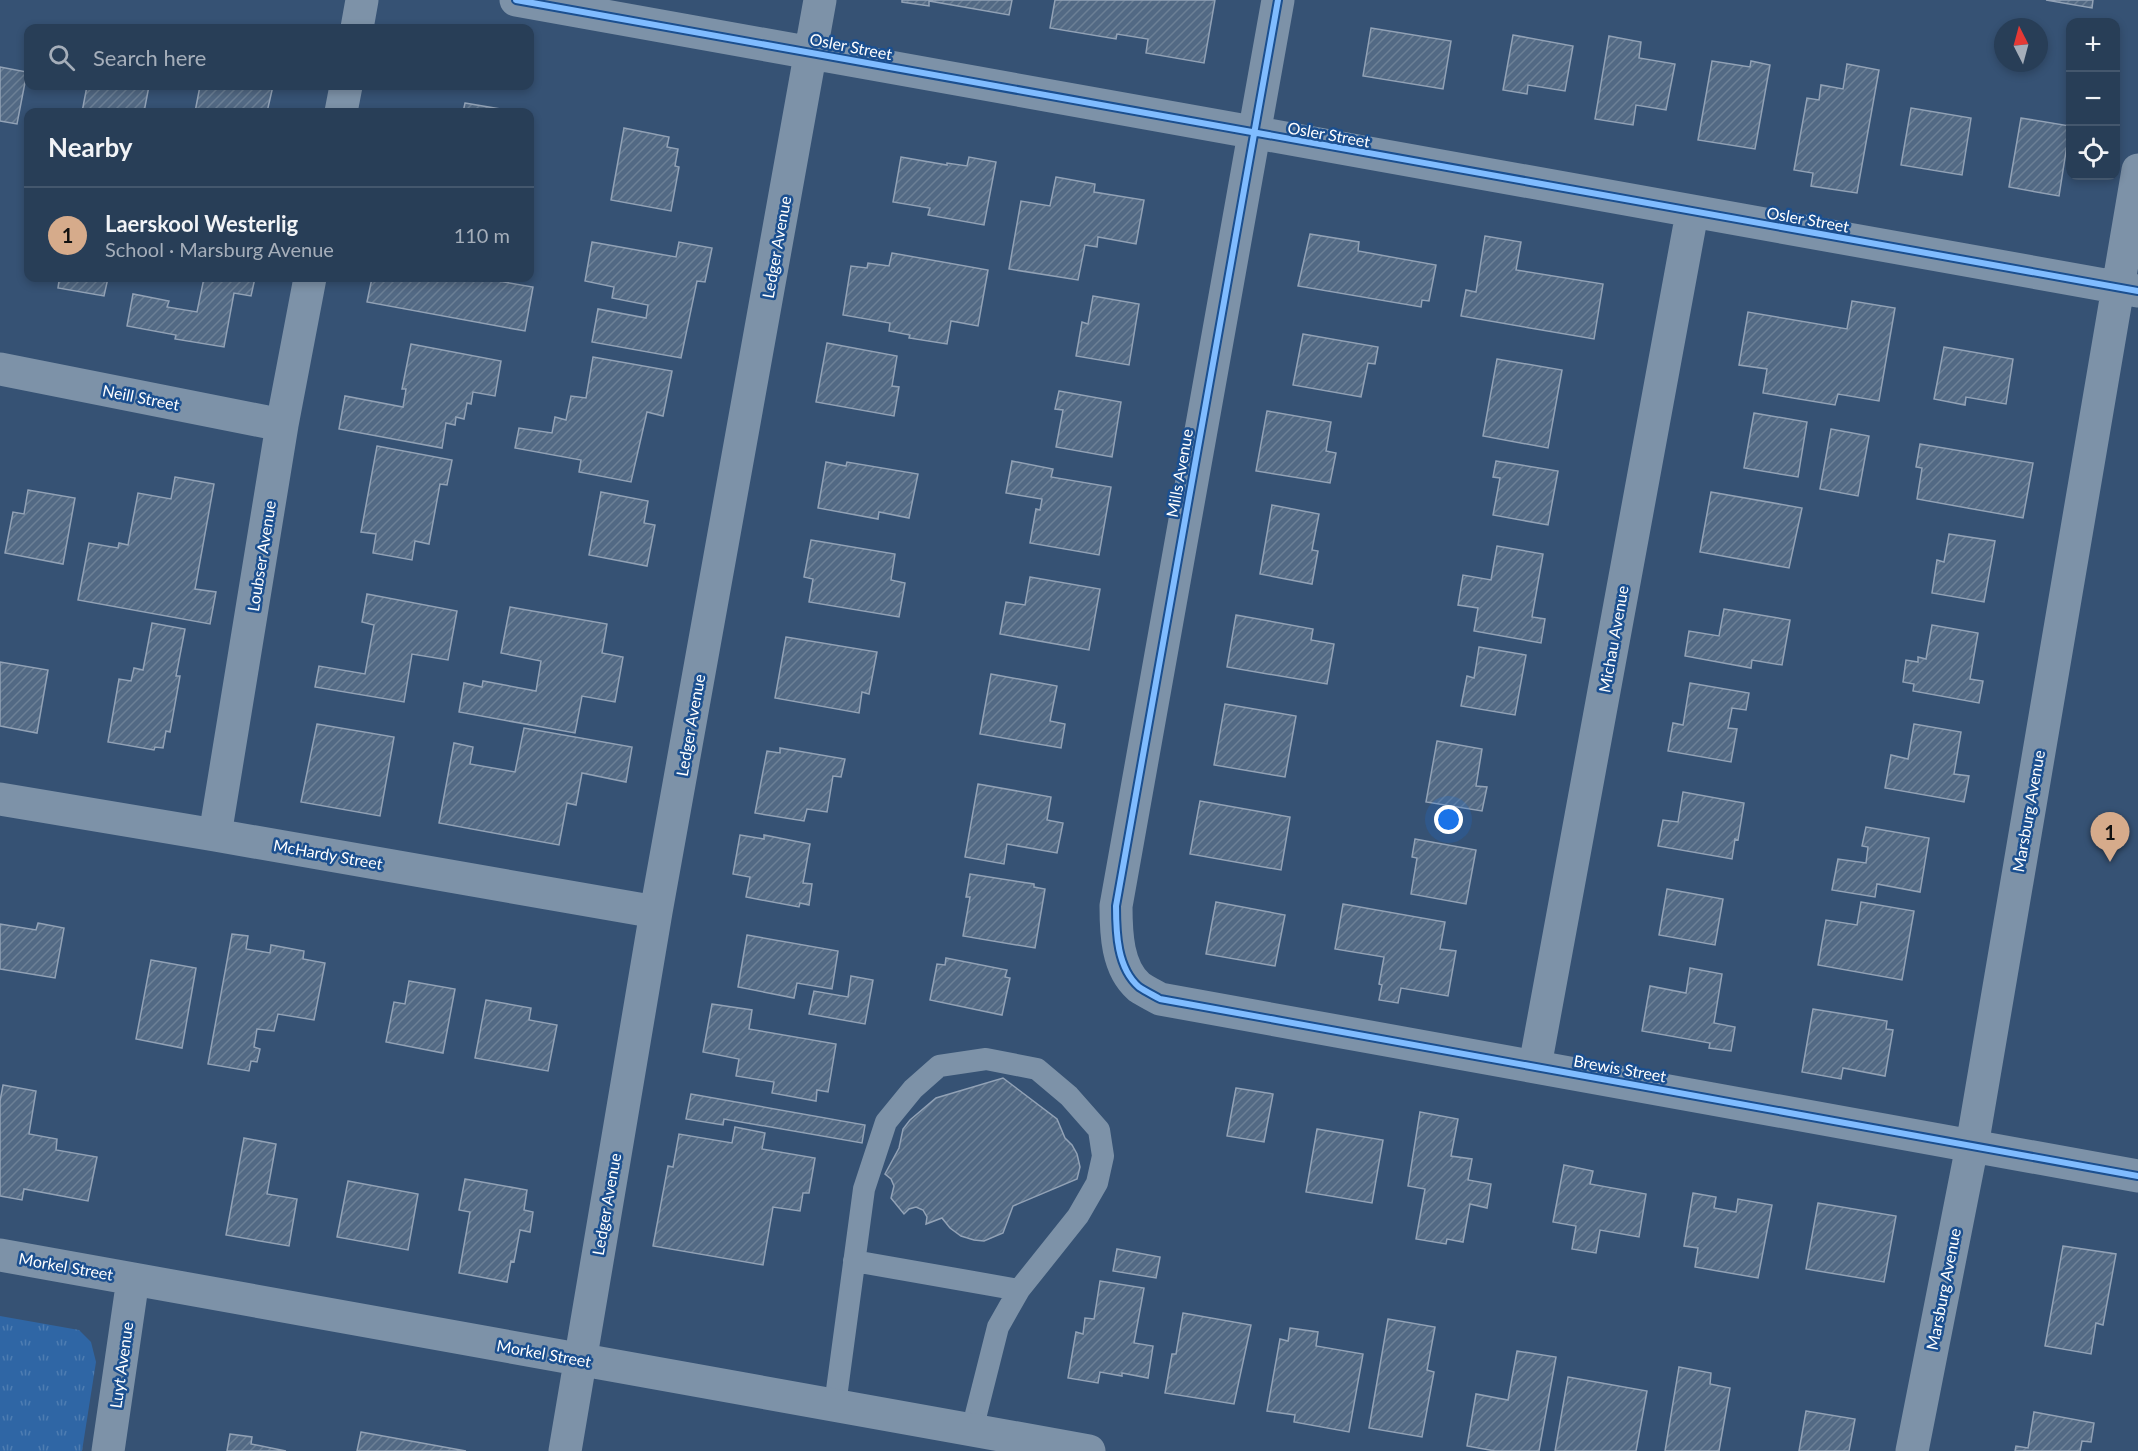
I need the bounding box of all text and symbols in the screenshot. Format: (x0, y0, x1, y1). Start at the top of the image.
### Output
north arrow (1994, 18, 2048, 72)
map controls (2066, 18, 2120, 180)
button: + (2066, 18, 2120, 72)
search box (24, 24, 534, 90)
street label: Osler Street (808, 29, 894, 63)
icon: search (45, 41, 78, 74)
text: Search here (93, 44, 206, 71)
button: − (2066, 72, 2120, 126)
street label: Osler Street (1286, 117, 1372, 151)
button: locate (2066, 126, 2120, 180)
text: Nearby (48, 131, 133, 163)
street label: Ledger Avenue (758, 194, 794, 300)
street label: Osler Street (1765, 202, 1851, 236)
text: Laerskool Westerlig (105, 210, 298, 237)
text: 1 (62, 223, 73, 247)
text: 110 m (454, 223, 510, 247)
text: School · Marsburg Avenue (105, 237, 334, 261)
street label: Neill Street (101, 380, 181, 414)
street label: Mills Avenue (1162, 427, 1196, 519)
street label: Loubser Avenue (243, 499, 279, 613)
street label: Michau Avenue (1594, 584, 1632, 694)
street label: Ledger Avenue (672, 672, 708, 778)
street label: Marsburg Avenue (2008, 748, 2048, 874)
your location (1434, 805, 1463, 834)
pin: 1 (2090, 812, 2130, 862)
street label: McHardy Street (272, 835, 384, 873)
street label: Brewis Street (1572, 1051, 1668, 1086)
street label: Ledger Avenue (588, 1151, 624, 1257)
street label: Marsburg Avenue (1922, 1227, 1964, 1351)
street label: Morkel Street (17, 1248, 115, 1284)
street label: Luyt Avenue (106, 1321, 136, 1409)
street label: Morkel Street (495, 1335, 593, 1371)

